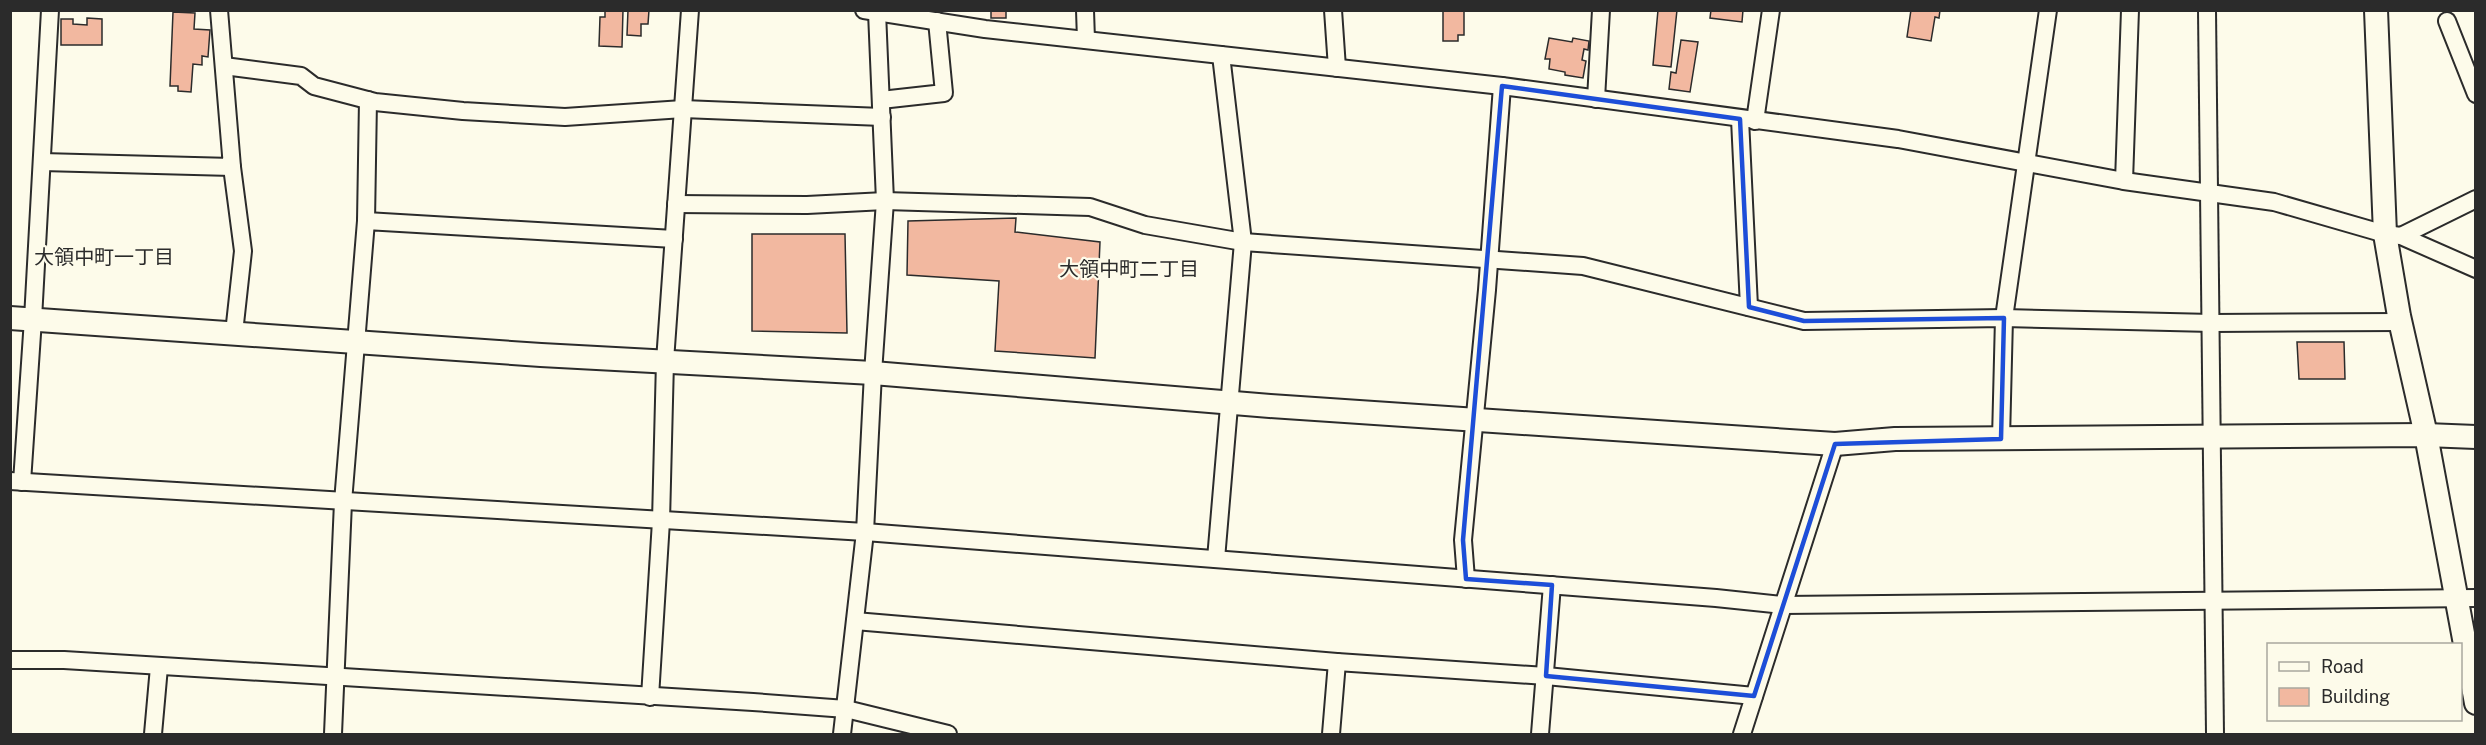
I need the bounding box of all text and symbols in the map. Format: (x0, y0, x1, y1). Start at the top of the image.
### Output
district label: 大領中町一丁目 (34, 245, 174, 269)
district label: 大領中町二丁目 (1059, 257, 1199, 281)
legend (2267, 643, 2462, 721)
text: Road (2321, 656, 2364, 677)
text: Building (2321, 686, 2390, 707)

